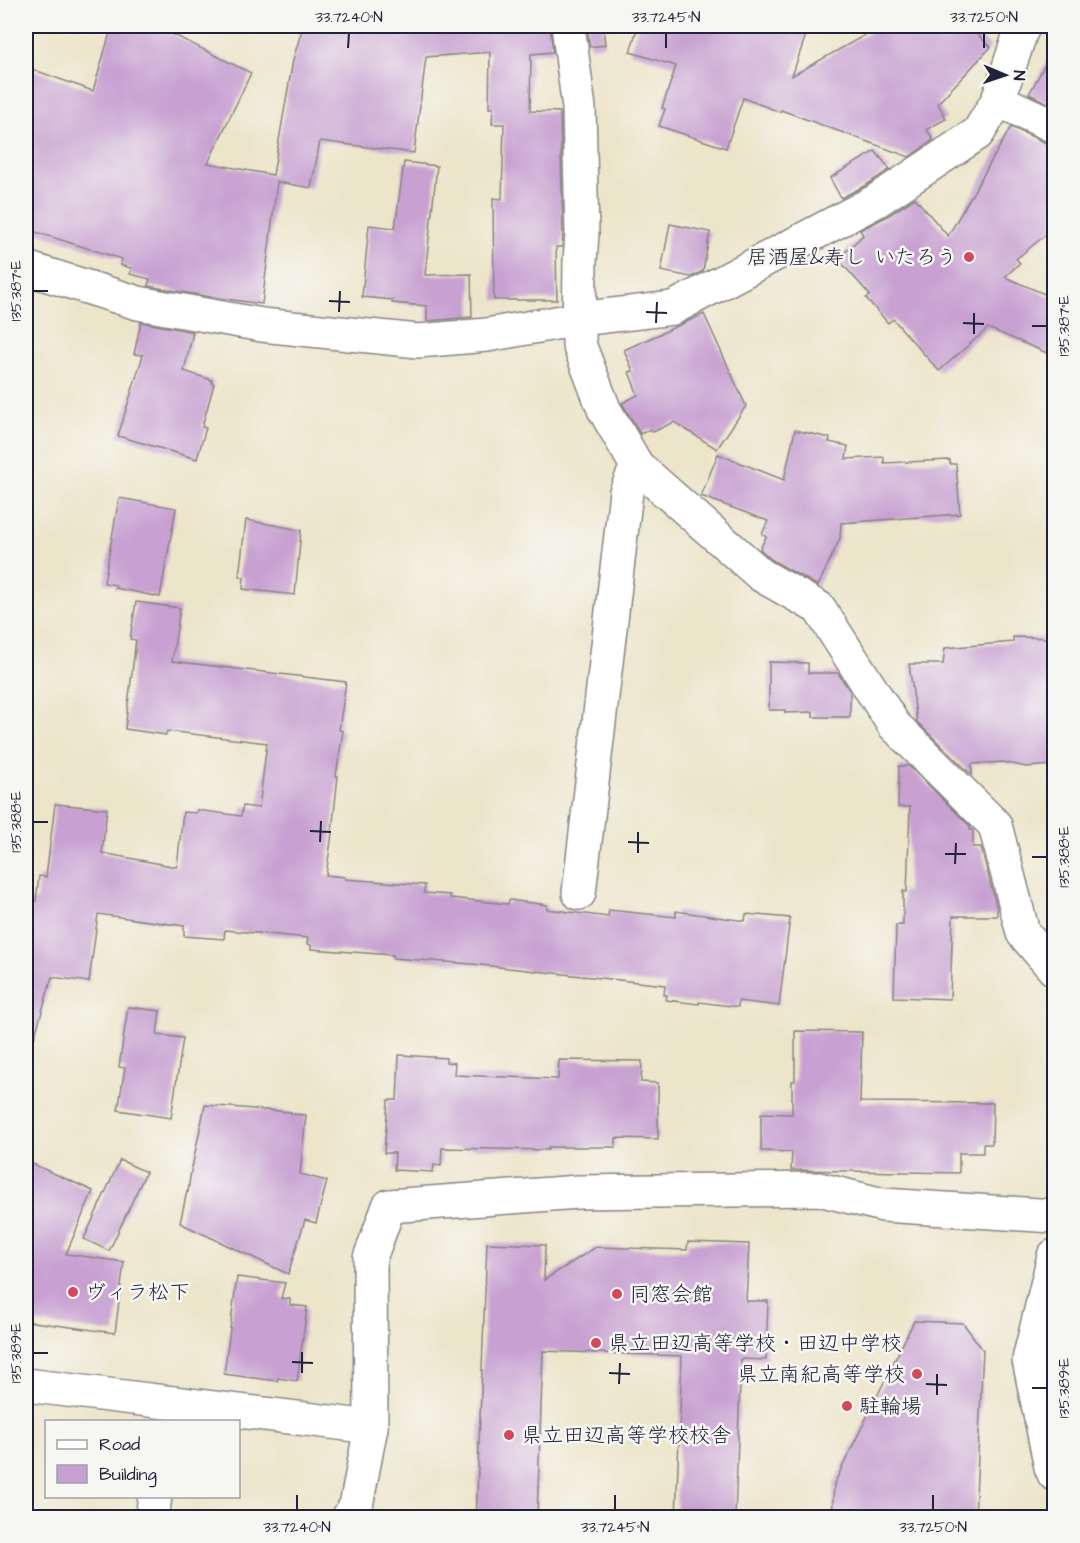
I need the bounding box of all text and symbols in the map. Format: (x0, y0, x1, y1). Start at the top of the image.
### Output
text: 33.7240°N (315, 7, 383, 28)
text: 33.7245°N (632, 7, 700, 28)
text: 33.7250°N (950, 7, 1018, 28)
north arrow (975, 45, 1035, 105)
text: N (1008, 70, 1030, 81)
place label: 居酒屋&寿し いたろう (747, 243, 957, 272)
marker: 居酒屋&寿し いたろう (962, 250, 976, 264)
text: 135.387°E (6, 260, 27, 322)
text: 135.387°E (1054, 295, 1075, 357)
text: 135.388°E (6, 791, 27, 853)
text: 135.388°E (1054, 826, 1075, 888)
place label: ヴィラ松下 (85, 1278, 190, 1307)
place label: 同窓会館 (629, 1280, 713, 1309)
marker: ヴィラ松下 (66, 1285, 80, 1299)
marker: 同窓会館 (610, 1287, 624, 1301)
text: 135.389°E (6, 1323, 27, 1383)
place label: 県立田辺高等学校・田辺中学校 (608, 1329, 902, 1358)
marker: 県立田辺高等学校・田辺中学校 (589, 1336, 603, 1350)
text: 135.389°E (1054, 1358, 1075, 1418)
place label: 県立南紀高等学校 (737, 1360, 905, 1389)
marker: 県立南紀高等学校 (910, 1367, 924, 1381)
place label: 駐輪場 (859, 1392, 922, 1421)
marker: 駐輪場 (840, 1399, 854, 1413)
legend (45, 1420, 240, 1498)
place label: 県立田辺高等学校校舎 (521, 1421, 731, 1450)
marker: 県立田辺高等学校校舎 (502, 1428, 516, 1442)
text: Road (99, 1432, 140, 1457)
text: Building (99, 1462, 157, 1488)
text: 33.7240°N (263, 1517, 331, 1538)
text: 33.7245°N (581, 1517, 649, 1538)
text: 33.7250°N (899, 1517, 967, 1538)

